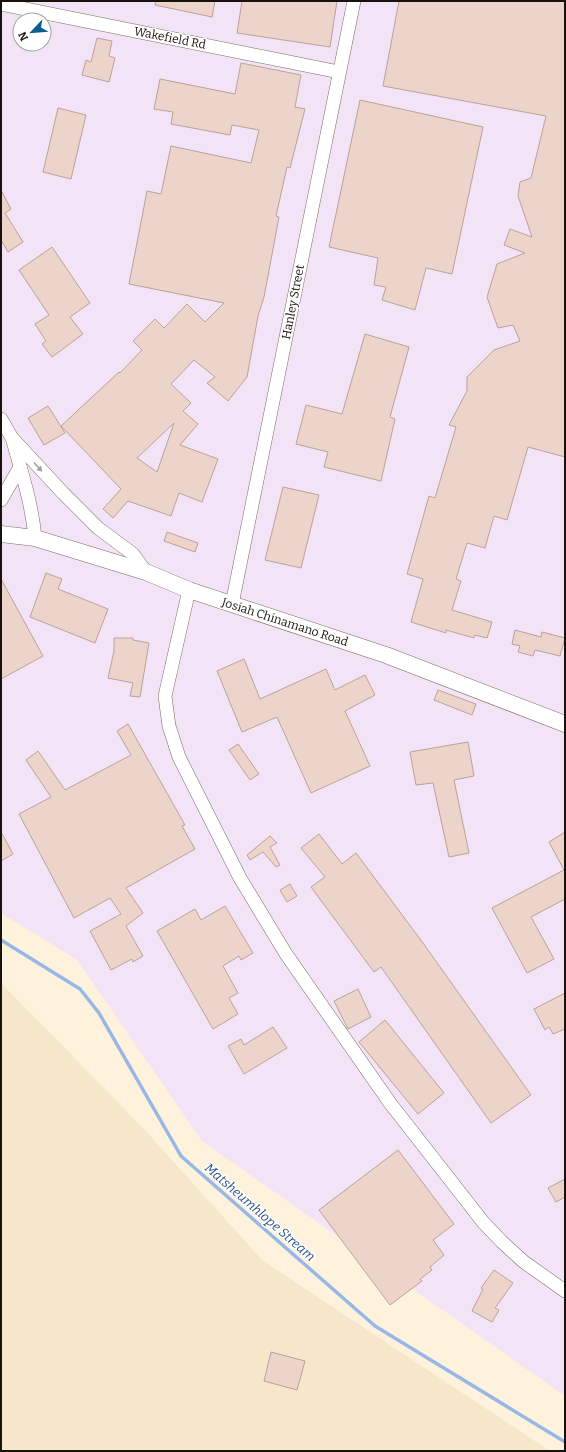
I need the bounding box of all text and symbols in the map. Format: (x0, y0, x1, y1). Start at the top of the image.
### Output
north arrow (12, 12, 52, 52)
street label: Wakefield Rd (133, 24, 207, 52)
text: N (16, 29, 31, 43)
street label: Hanley Street (279, 263, 307, 341)
one-way arrow (34, 461, 43, 472)
street label: Josiah Chinamano Road (219, 595, 350, 649)
water label: Matsheumhlope Stream (202, 1160, 318, 1264)

